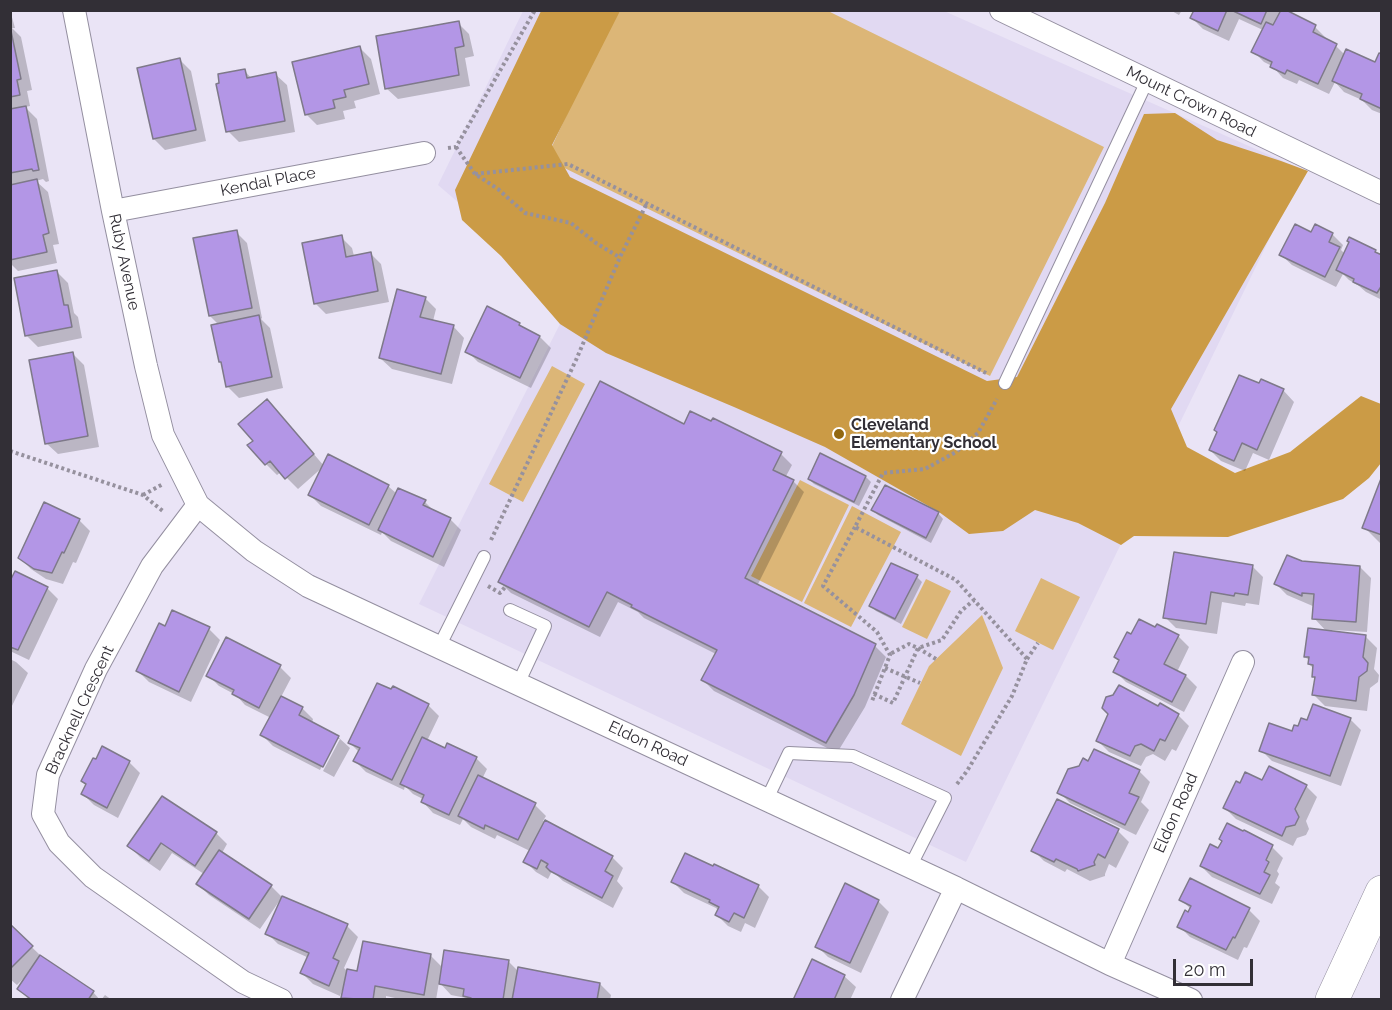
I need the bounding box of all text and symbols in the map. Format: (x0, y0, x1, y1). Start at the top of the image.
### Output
street label: Mount Crown Road (1123, 62, 1259, 142)
street label: Kendal Place (219, 163, 317, 201)
street label: Ruby Avenue (104, 212, 144, 312)
place label: Cleveland Elementary School (851, 415, 996, 453)
marker: Cleveland Elementary School (832, 427, 846, 441)
street label: Bracknell Crescent (42, 643, 118, 777)
street label: Eldon Road (605, 717, 691, 771)
street label: Eldon Road (1150, 770, 1202, 856)
scale bar (1176, 947, 1256, 985)
text: 20 m (1184, 959, 1226, 980)

